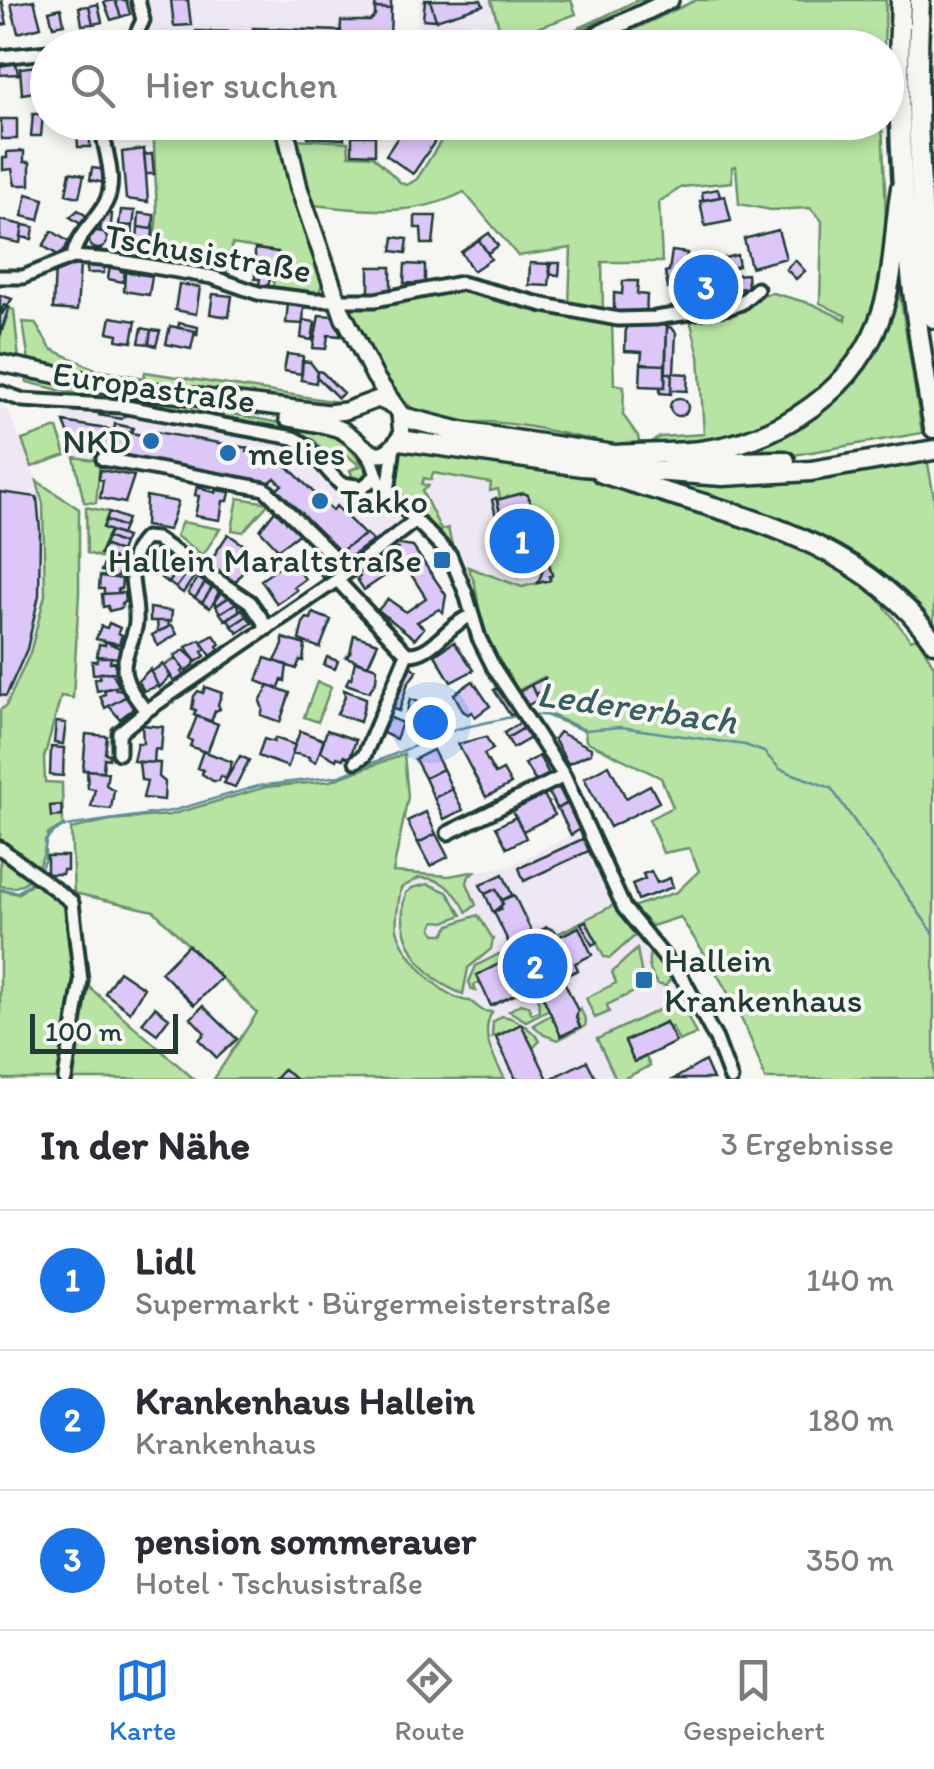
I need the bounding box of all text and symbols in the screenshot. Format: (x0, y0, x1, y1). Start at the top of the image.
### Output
search box (30, 30, 904, 140)
icon: search (65, 58, 120, 113)
text: Hier suchen (145, 62, 337, 108)
street label: Tschusistraße (101, 214, 315, 292)
pin: 3 (674, 250, 738, 324)
street label: Europastraße (50, 352, 258, 422)
place label: NKD (62, 420, 131, 462)
marker: NKD (140, 430, 162, 452)
place label: melies (248, 432, 346, 474)
marker: melies (217, 442, 239, 464)
place label: Takko (340, 480, 428, 522)
marker: Takko (309, 490, 331, 512)
pin: 1 (490, 504, 554, 578)
place label: Hallein Maraltstraße (108, 539, 422, 581)
marker: Hallein Maraltstraße (431, 549, 453, 571)
water label: Ledererbach (534, 670, 741, 744)
your location (405, 697, 456, 748)
pin: 2 (502, 928, 568, 1004)
place label: Hallein Krankenhaus (664, 939, 862, 1021)
marker: Hallein Krankenhaus (633, 969, 655, 991)
scale bar (30, 1009, 178, 1054)
text: 100 m (45, 1014, 122, 1048)
text: In der Nähe (40, 1119, 250, 1170)
text: 3 Ergebnisse (721, 1125, 894, 1163)
text: Lidl (135, 1238, 196, 1284)
text: 1 (65, 1261, 80, 1299)
text: 140 m (806, 1261, 894, 1299)
text: Supermarkt · Bürgermeisterstraße (135, 1284, 611, 1322)
text: Krankenhaus Hallein (135, 1378, 475, 1424)
text: 2 (64, 1401, 81, 1439)
text: 180 m (808, 1401, 894, 1439)
text: Krankenhaus (135, 1424, 316, 1462)
text: pension sommerauer (135, 1518, 476, 1564)
text: 3 (64, 1541, 81, 1579)
text: 350 m (806, 1541, 894, 1579)
text: Hotel · Tschusistraße (135, 1564, 423, 1602)
tab: Karte (109, 1653, 176, 1747)
tab: Route (394, 1653, 465, 1747)
tab: Gespeichert (683, 1653, 825, 1747)

